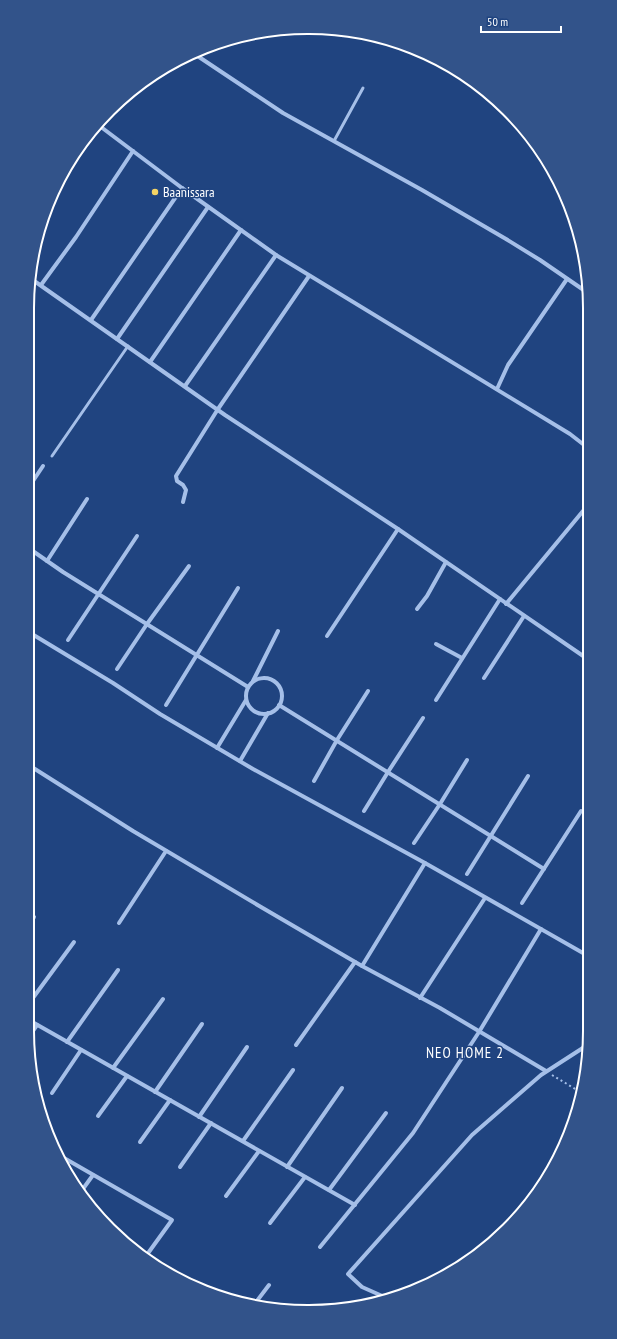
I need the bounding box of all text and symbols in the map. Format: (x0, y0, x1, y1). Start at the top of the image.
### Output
scale bar (481, 8, 561, 34)
text: 50 m (487, 14, 508, 29)
place label: Baanissara (163, 183, 214, 201)
marker: Baanissara (150, 187, 160, 197)
district label: NEO HOME 2 (426, 1043, 504, 1062)

